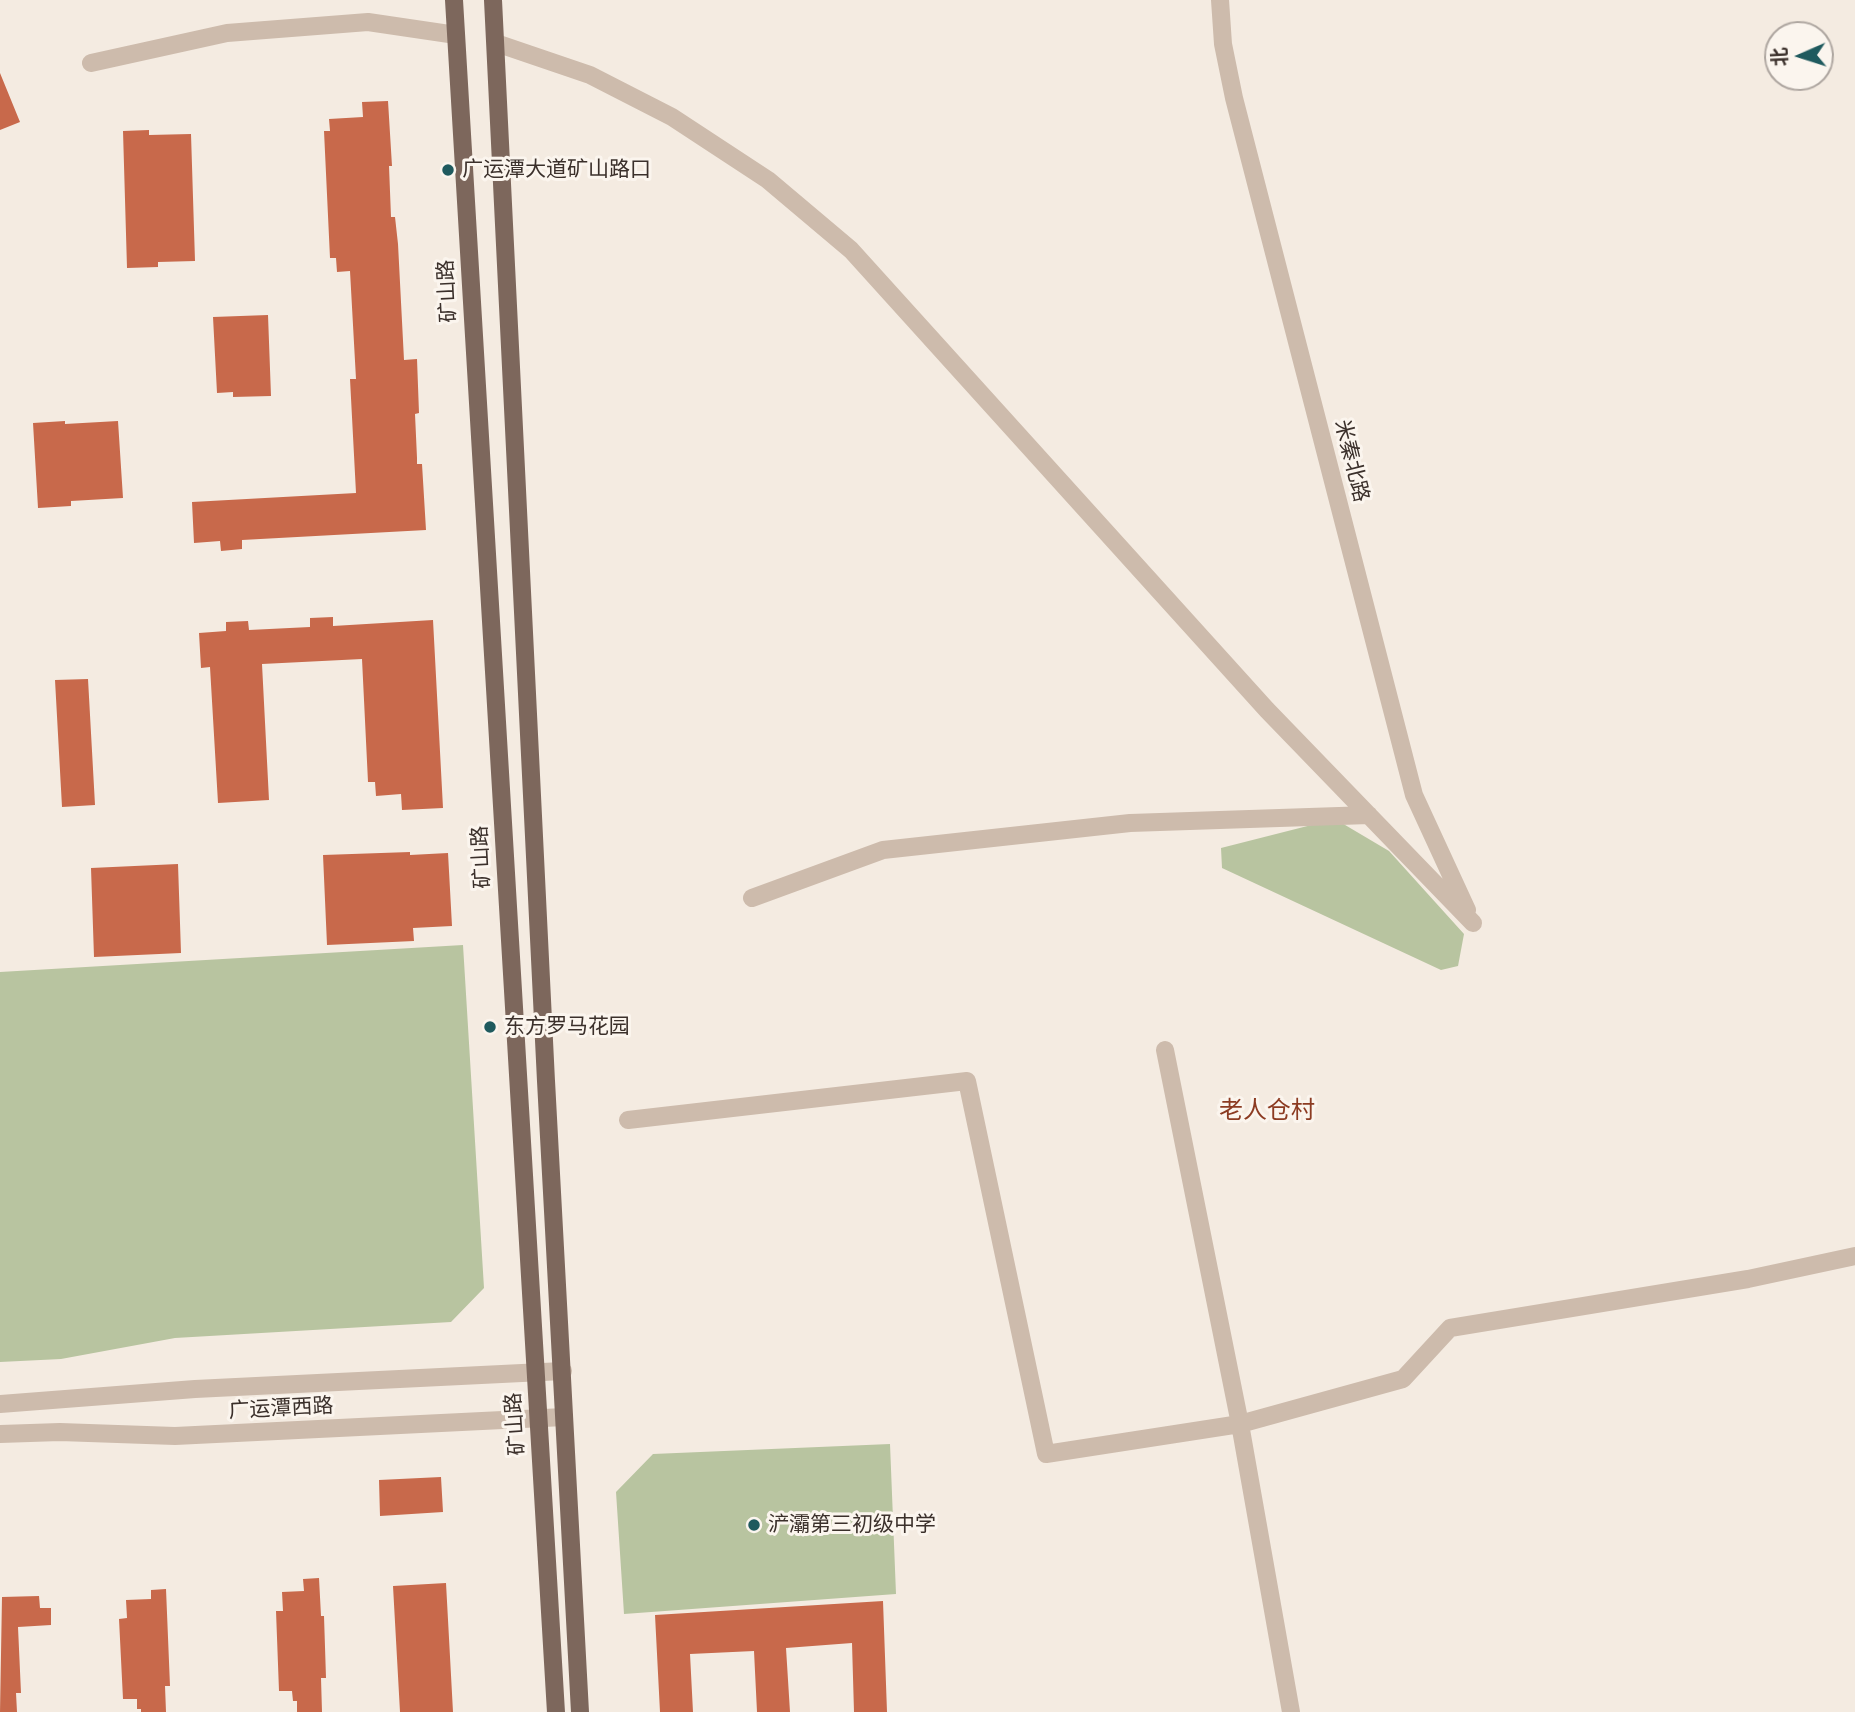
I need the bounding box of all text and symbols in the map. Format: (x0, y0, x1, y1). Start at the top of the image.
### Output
north arrow (1764, 21, 1834, 91)
text: 北 (1769, 47, 1791, 67)
place label: 广运潭大道矿山路口 (462, 157, 651, 183)
marker: 广运潭大道矿山路口 (440, 162, 456, 178)
street label: 矿山路 (434, 259, 462, 323)
street label: 米秦北路 (1329, 417, 1373, 505)
street label: 矿山路 (468, 825, 496, 889)
place label: 东方罗马花园 (504, 1014, 630, 1040)
marker: 东方罗马花园 (482, 1019, 498, 1035)
district label: 老人仓村 (1219, 1097, 1315, 1125)
street label: 矿山路 (501, 1392, 531, 1456)
street label: 广运潭西路 (228, 1394, 334, 1424)
place label: 浐灞第三初级中学 (768, 1512, 936, 1538)
marker: 浐灞第三初级中学 (746, 1517, 762, 1533)

